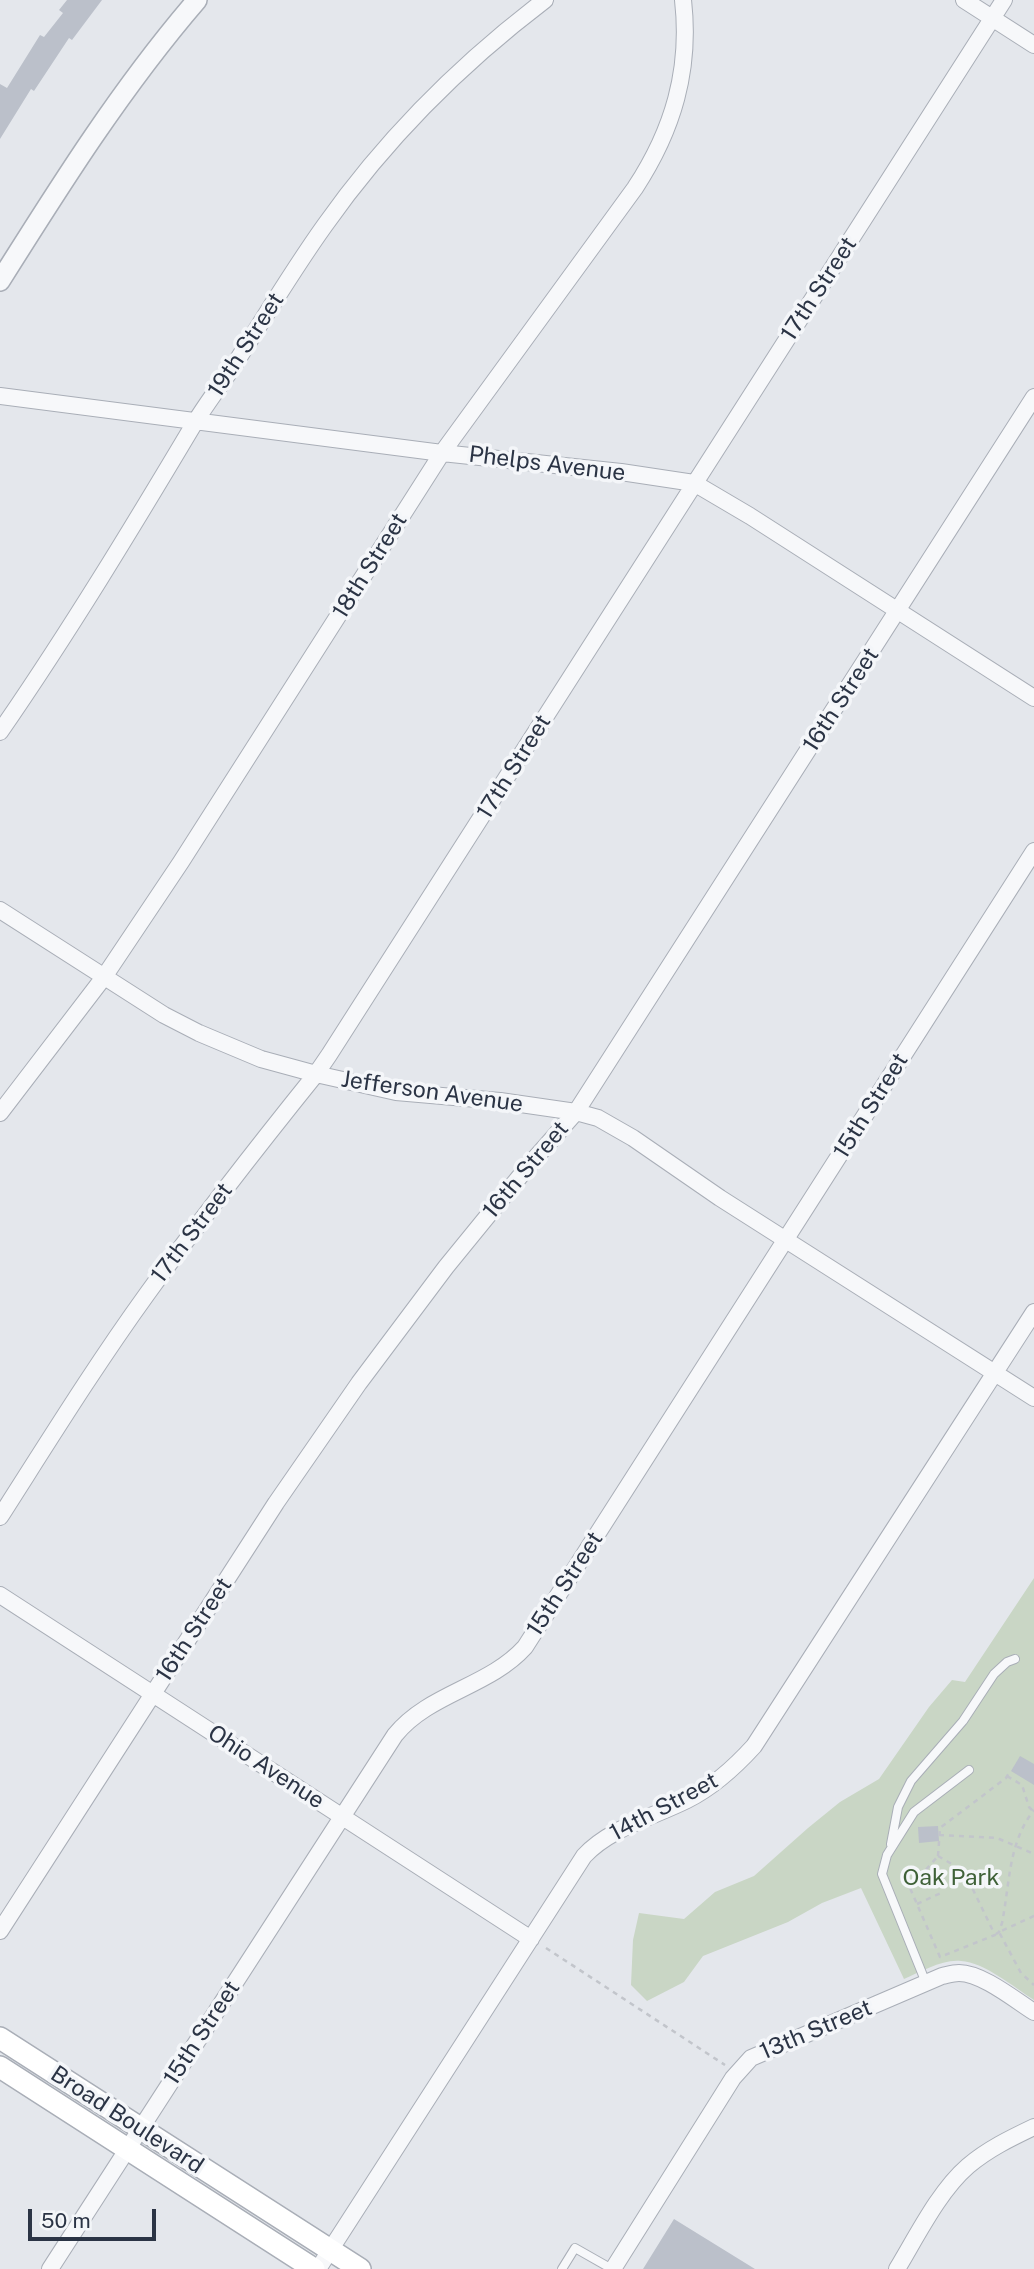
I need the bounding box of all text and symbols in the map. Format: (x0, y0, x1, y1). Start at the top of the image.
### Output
street label: 17th Street (775, 232, 863, 346)
street label: 19th Street (202, 288, 290, 402)
street label: Phelps Avenue (467, 441, 627, 487)
street label: 18th Street (327, 508, 413, 624)
street label: 16th Street (797, 643, 885, 757)
street label: 17th Street (471, 710, 557, 824)
street label: 15th Street (828, 1048, 914, 1164)
street label: Jefferson Avenue (339, 1066, 525, 1118)
street label: 16th Street (477, 1116, 575, 1224)
street label: 17th Street (145, 1178, 239, 1288)
street label: 15th Street (521, 1527, 609, 1641)
street label: 16th Street (150, 1573, 238, 1687)
street label: Ohio Avenue (203, 1719, 329, 1815)
street label: 14th Street (605, 1767, 723, 1847)
park label: Oak Park (903, 1864, 999, 1892)
street label: 15th Street (158, 1976, 246, 2090)
street label: 13th Street (756, 1994, 876, 2066)
street label: Broad Boulevard (45, 2060, 209, 2180)
scale bar (32, 2196, 159, 2240)
text: 50 m (41, 2208, 91, 2233)

